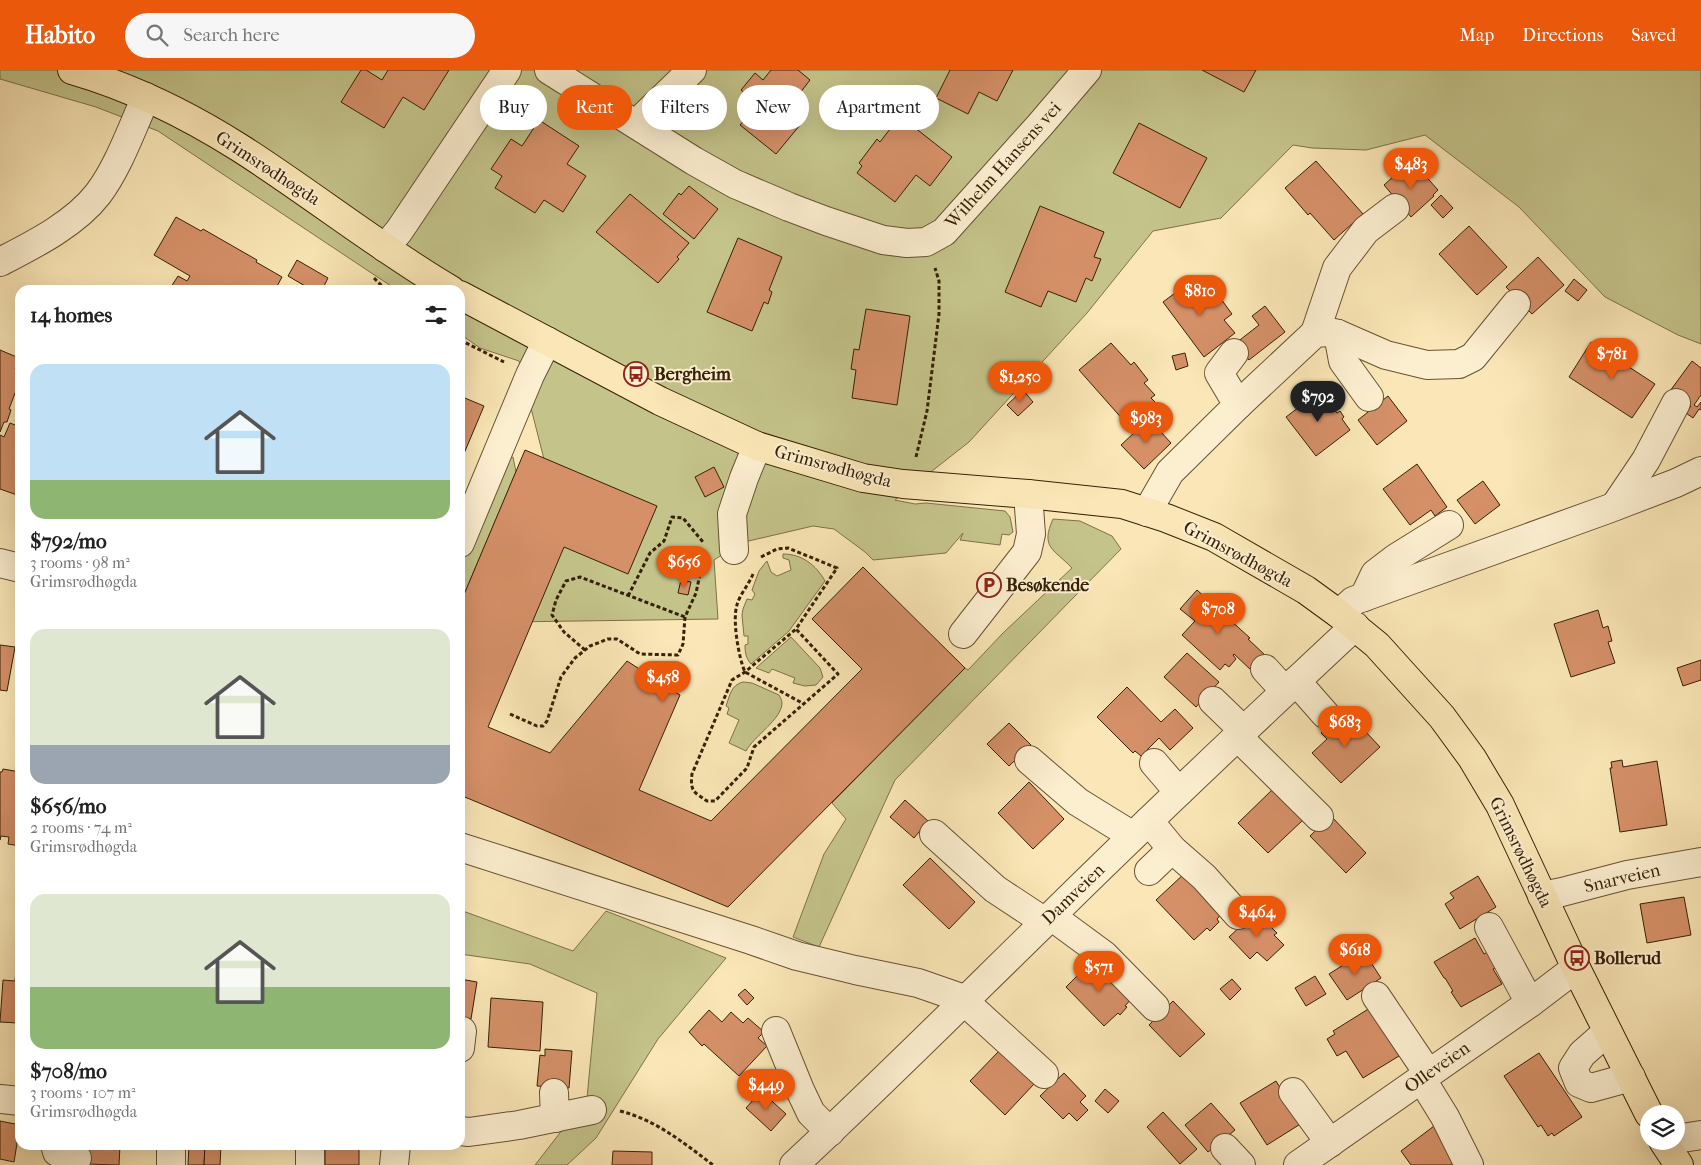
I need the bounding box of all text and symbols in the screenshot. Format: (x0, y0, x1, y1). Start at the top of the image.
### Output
search box (125, 13, 475, 58)
text: Habito (25, 21, 95, 49)
icon: search (143, 21, 171, 49)
text: Search here (183, 24, 280, 46)
text: Map (1460, 25, 1494, 46)
text: Directions (1522, 25, 1603, 46)
text: Saved (1631, 25, 1676, 46)
chip: Buy (480, 85, 547, 130)
chip: Rent (557, 85, 632, 130)
chip: Filters (642, 85, 727, 130)
chip: New (737, 85, 809, 130)
chip: Apartment (819, 85, 939, 130)
street label: Wilhelm Hansens vei (940, 97, 1066, 234)
street label: Grimsrødhøgda (211, 127, 325, 210)
pin: $483 (1381, 148, 1441, 190)
text: $483 (1395, 154, 1427, 173)
pin: $810 (1170, 274, 1230, 317)
text: $810 (1184, 281, 1216, 300)
icon: filters (422, 301, 450, 329)
text: 14 homes (30, 303, 112, 327)
pin: $781 (1582, 338, 1642, 380)
text: $781 (1597, 344, 1627, 363)
pin: $1,250 (979, 360, 1061, 403)
bus stop icon: Bergheim (623, 361, 649, 387)
place label: Bergheim (654, 364, 732, 385)
text: $1,250 (999, 367, 1041, 386)
pin: $792 (1288, 380, 1348, 423)
text: $792 (1301, 387, 1335, 406)
icon: home (195, 397, 285, 487)
pin: $983 (1116, 402, 1176, 444)
text: $983 (1130, 408, 1162, 427)
street label: Grimsrødhøgda (772, 441, 894, 492)
street label: Grimsrødhøgda (1180, 517, 1297, 592)
text: $792/mo (30, 529, 107, 553)
pin: $656 (654, 546, 714, 588)
text: $656 (667, 552, 701, 571)
text: 3 rooms · 98 m² (30, 553, 130, 572)
text: Grimsrødhøgda (30, 572, 137, 591)
parking icon: Besøkende (976, 572, 1002, 598)
place label: Besøkende (1006, 575, 1089, 596)
pin: $708 (1188, 592, 1248, 635)
text: $708 (1201, 599, 1235, 618)
pin: $458 (633, 660, 693, 703)
icon: home (195, 662, 285, 752)
text: $458 (647, 667, 679, 686)
pin: $683 (1315, 706, 1375, 748)
text: $683 (1329, 712, 1361, 731)
street label: Grimsrødhøgda (1485, 793, 1557, 912)
text: $656/mo (30, 794, 107, 818)
text: 2 rooms · 74 m² (30, 818, 132, 837)
text: Grimsrødhøgda (30, 837, 137, 856)
street label: Damveien (1038, 859, 1109, 929)
street label: Snarveien (1582, 859, 1663, 897)
pin: $464 (1227, 896, 1287, 938)
text: $464 (1239, 902, 1275, 921)
icon: home (195, 927, 285, 1017)
pin: $618 (1325, 934, 1385, 976)
text: $618 (1339, 940, 1371, 959)
bus stop icon: Bollerud (1564, 945, 1590, 971)
place label: Bollerud (1594, 948, 1662, 969)
pin: $571 (1069, 950, 1129, 993)
text: $571 (1084, 957, 1114, 976)
street label: Olleveien (1401, 1037, 1474, 1097)
text: $708/mo (30, 1059, 107, 1083)
pin: $449 (736, 1068, 796, 1111)
text: $449 (748, 1075, 784, 1094)
text: 3 rooms · 107 m² (30, 1083, 136, 1102)
text: Grimsrødhøgda (30, 1102, 137, 1121)
map controls (1640, 1105, 1685, 1150)
button: layers (1640, 1105, 1685, 1150)

